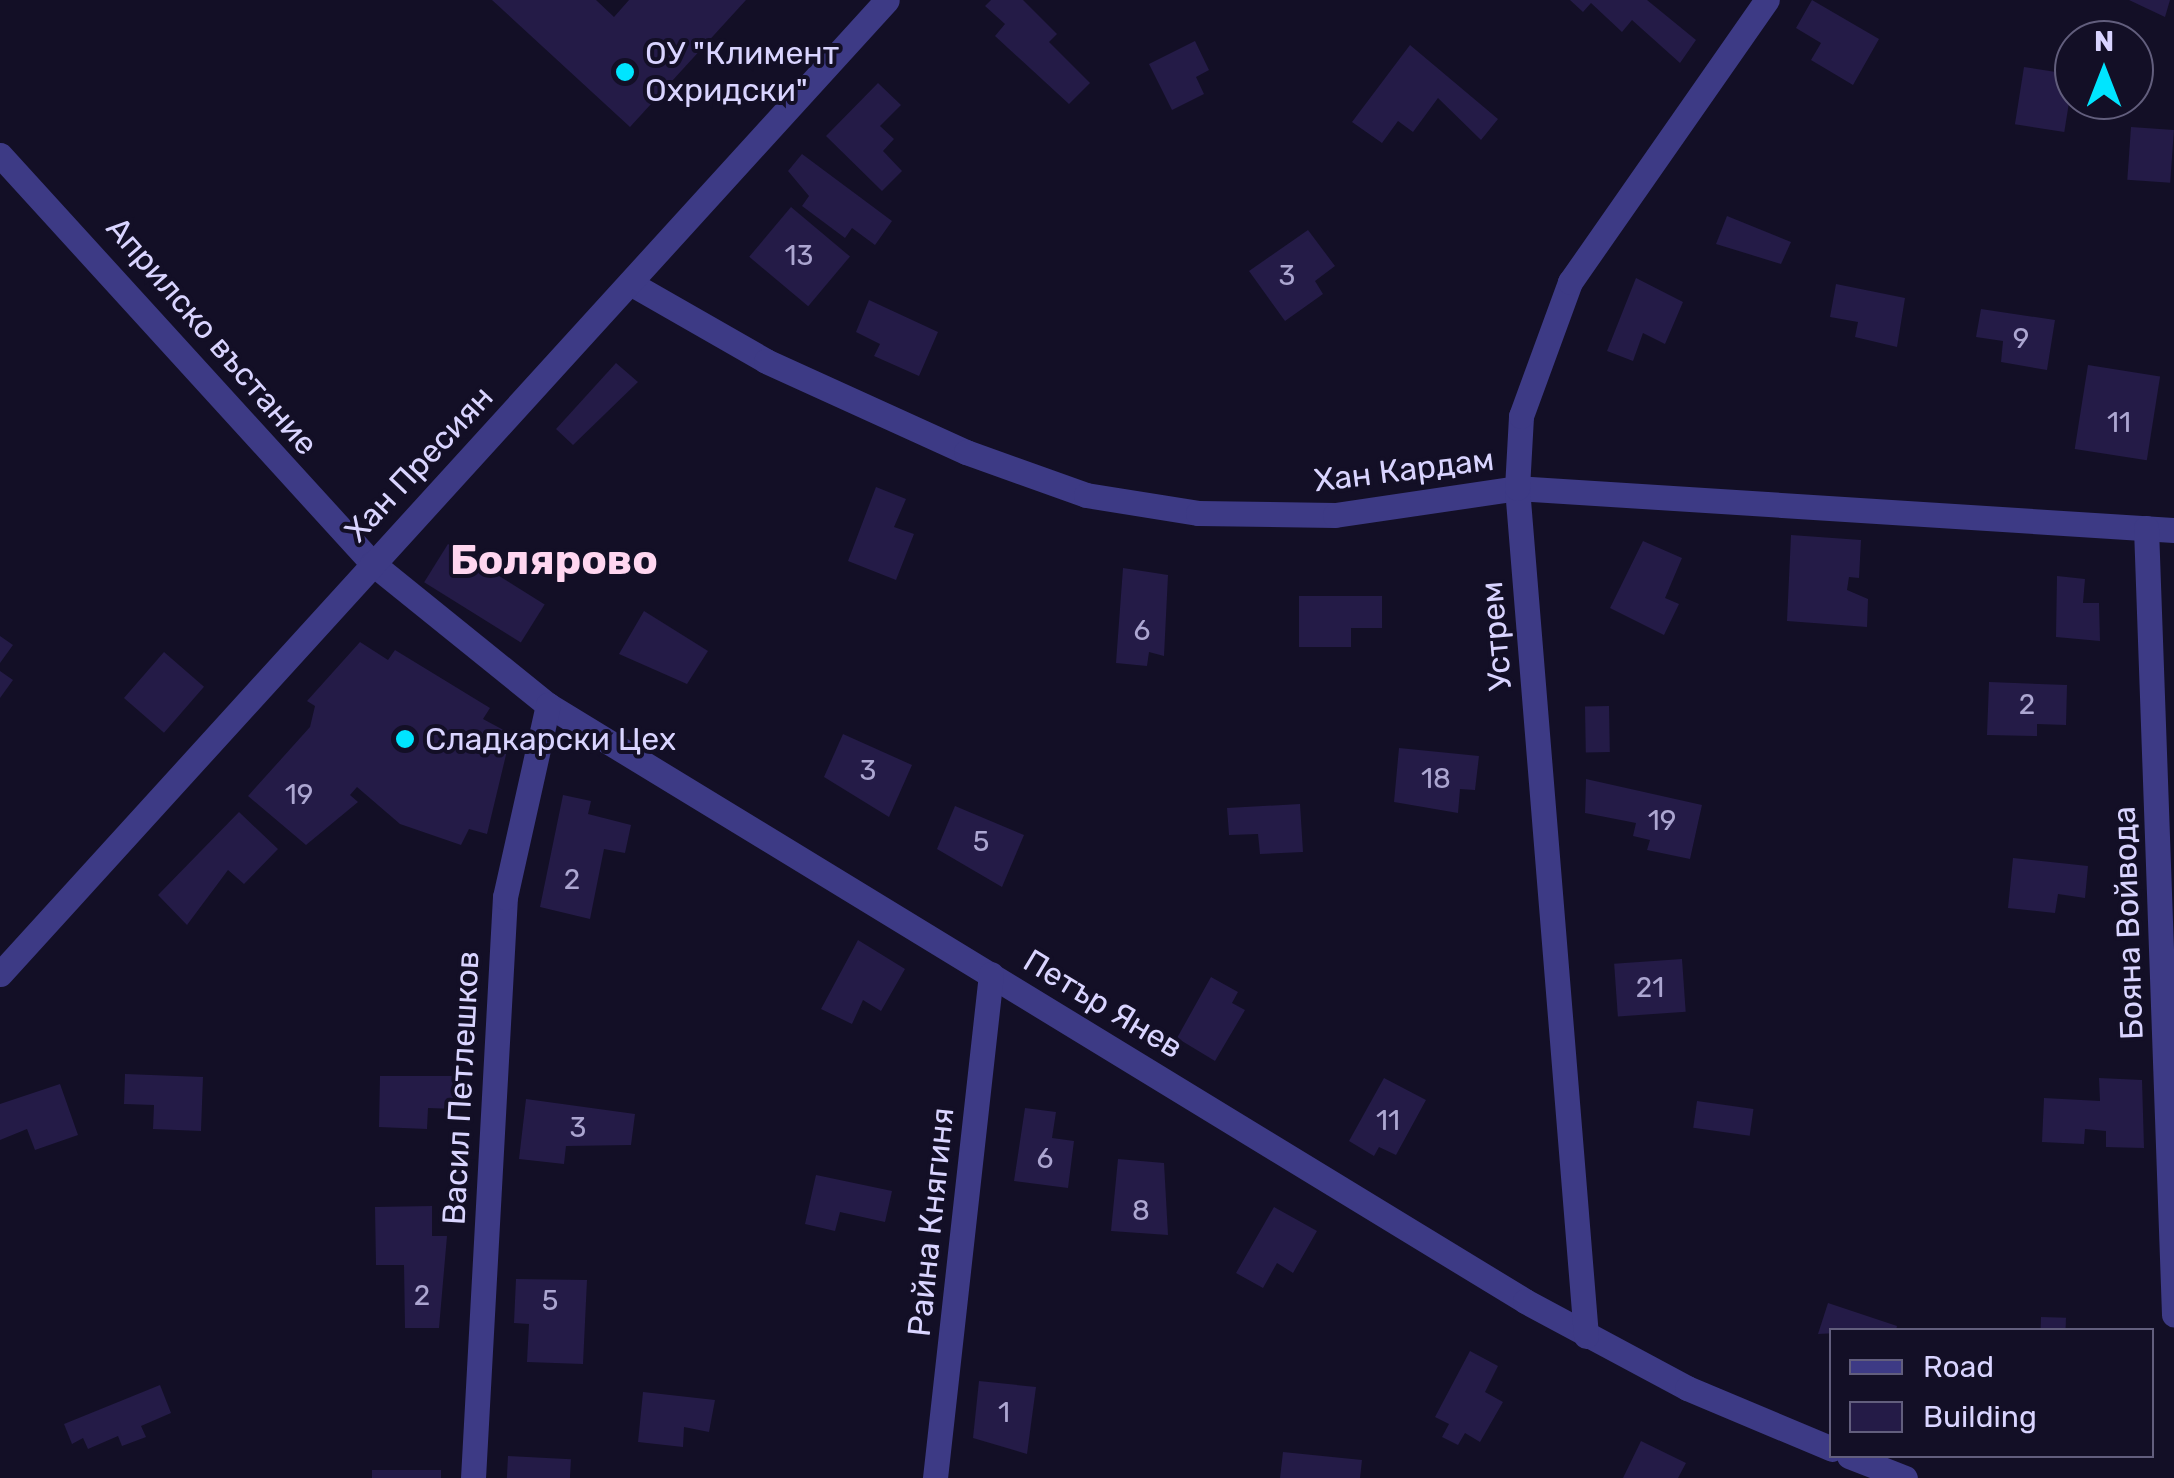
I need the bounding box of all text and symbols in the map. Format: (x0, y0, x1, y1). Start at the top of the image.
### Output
north arrow (2054, 20, 2154, 120)
text: N (2094, 25, 2114, 58)
place label: ОУ "Климент Охридски" (645, 35, 839, 110)
marker: ОУ "Климент Охридски" (614, 61, 636, 83)
street label: Априлско въстание (98, 209, 326, 463)
house number: 13 (785, 239, 813, 273)
house number: 3 (1279, 259, 1295, 293)
house number: 9 (2013, 322, 2029, 356)
street label: Хан Пресиян (337, 378, 501, 550)
house number: 11 (2107, 406, 2131, 440)
street label: Хан Кардам (1312, 440, 1496, 500)
district label: Болярово (450, 535, 658, 585)
street label: Устрем (1472, 580, 1520, 692)
house number: 6 (1134, 614, 1150, 648)
house number: 2 (2019, 688, 2035, 722)
place label: Сладкарски Цех (425, 720, 676, 758)
marker: Сладкарски Цех (394, 728, 416, 750)
house number: 3 (860, 754, 876, 788)
house number: 18 (1421, 762, 1451, 796)
house number: 19 (285, 778, 313, 812)
house number: 19 (1648, 804, 1676, 838)
street label: Бояна Войвода (2105, 806, 2151, 1040)
house number: 5 (973, 825, 989, 859)
house number: 2 (564, 863, 580, 897)
street label: Петър Янев (1016, 941, 1190, 1067)
street label: Васил Петлешков (435, 950, 487, 1226)
house number: 21 (1636, 971, 1664, 1005)
house number: 11 (1376, 1104, 1400, 1138)
street label: Райна Княгиня (900, 1105, 962, 1339)
house number: 3 (570, 1111, 586, 1145)
house number: 6 (1037, 1142, 1053, 1176)
house number: 8 (1132, 1194, 1150, 1228)
house number: 2 (414, 1279, 430, 1313)
house number: 5 (542, 1284, 558, 1318)
legend (1829, 1328, 2154, 1458)
text: Road (1923, 1349, 1994, 1385)
house number: 1 (998, 1396, 1010, 1430)
text: Building (1923, 1399, 2037, 1435)

